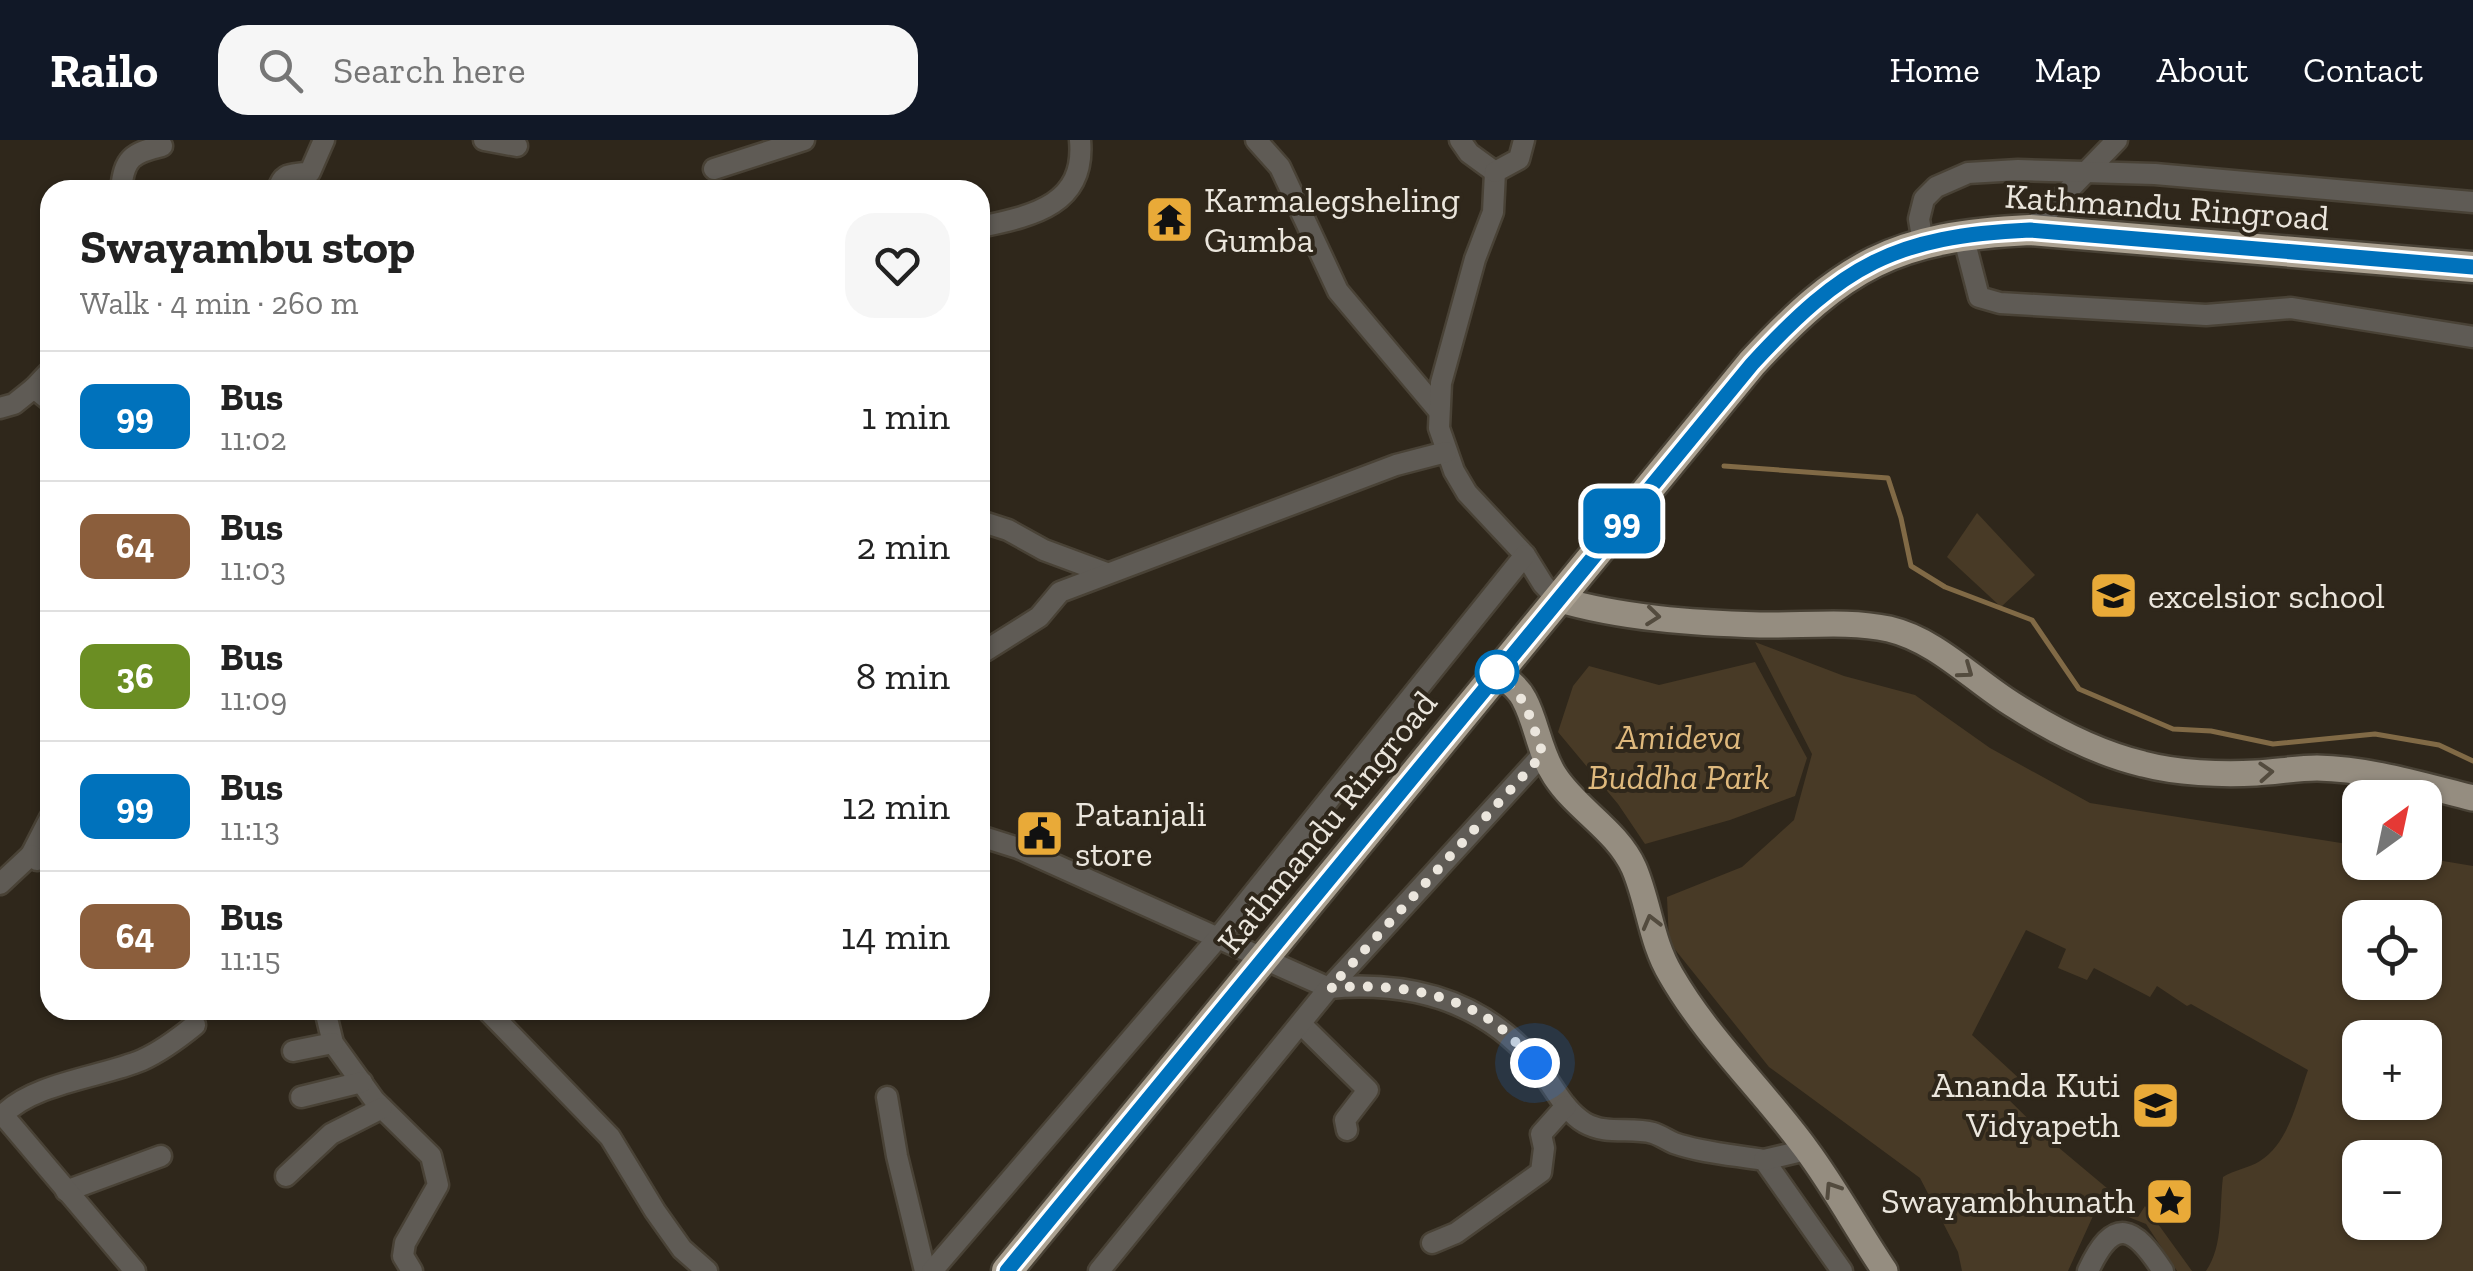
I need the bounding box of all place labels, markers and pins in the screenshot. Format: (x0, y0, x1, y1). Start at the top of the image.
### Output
place label: Karmalegsheling Gumba (1204, 179, 1460, 261)
temple icon: Karmalegsheling Gumba (1143, 194, 1195, 246)
school or university icon: excelsior school (2087, 570, 2139, 622)
place label: excelsior school (2148, 575, 2385, 617)
unlabelled marker (1476, 651, 1518, 693)
place label: Patanjali store (1075, 793, 1207, 875)
public building icon: Patanjali store (1014, 808, 1066, 860)
place label: Ananda Kuti Vidyapeth (1932, 1064, 2120, 1146)
school or university icon: Ananda Kuti Vidyapeth (2129, 1079, 2181, 1131)
place icon: Swayambhunath (2144, 1175, 2196, 1227)
place label: Swayambhunath (1881, 1180, 2135, 1222)

